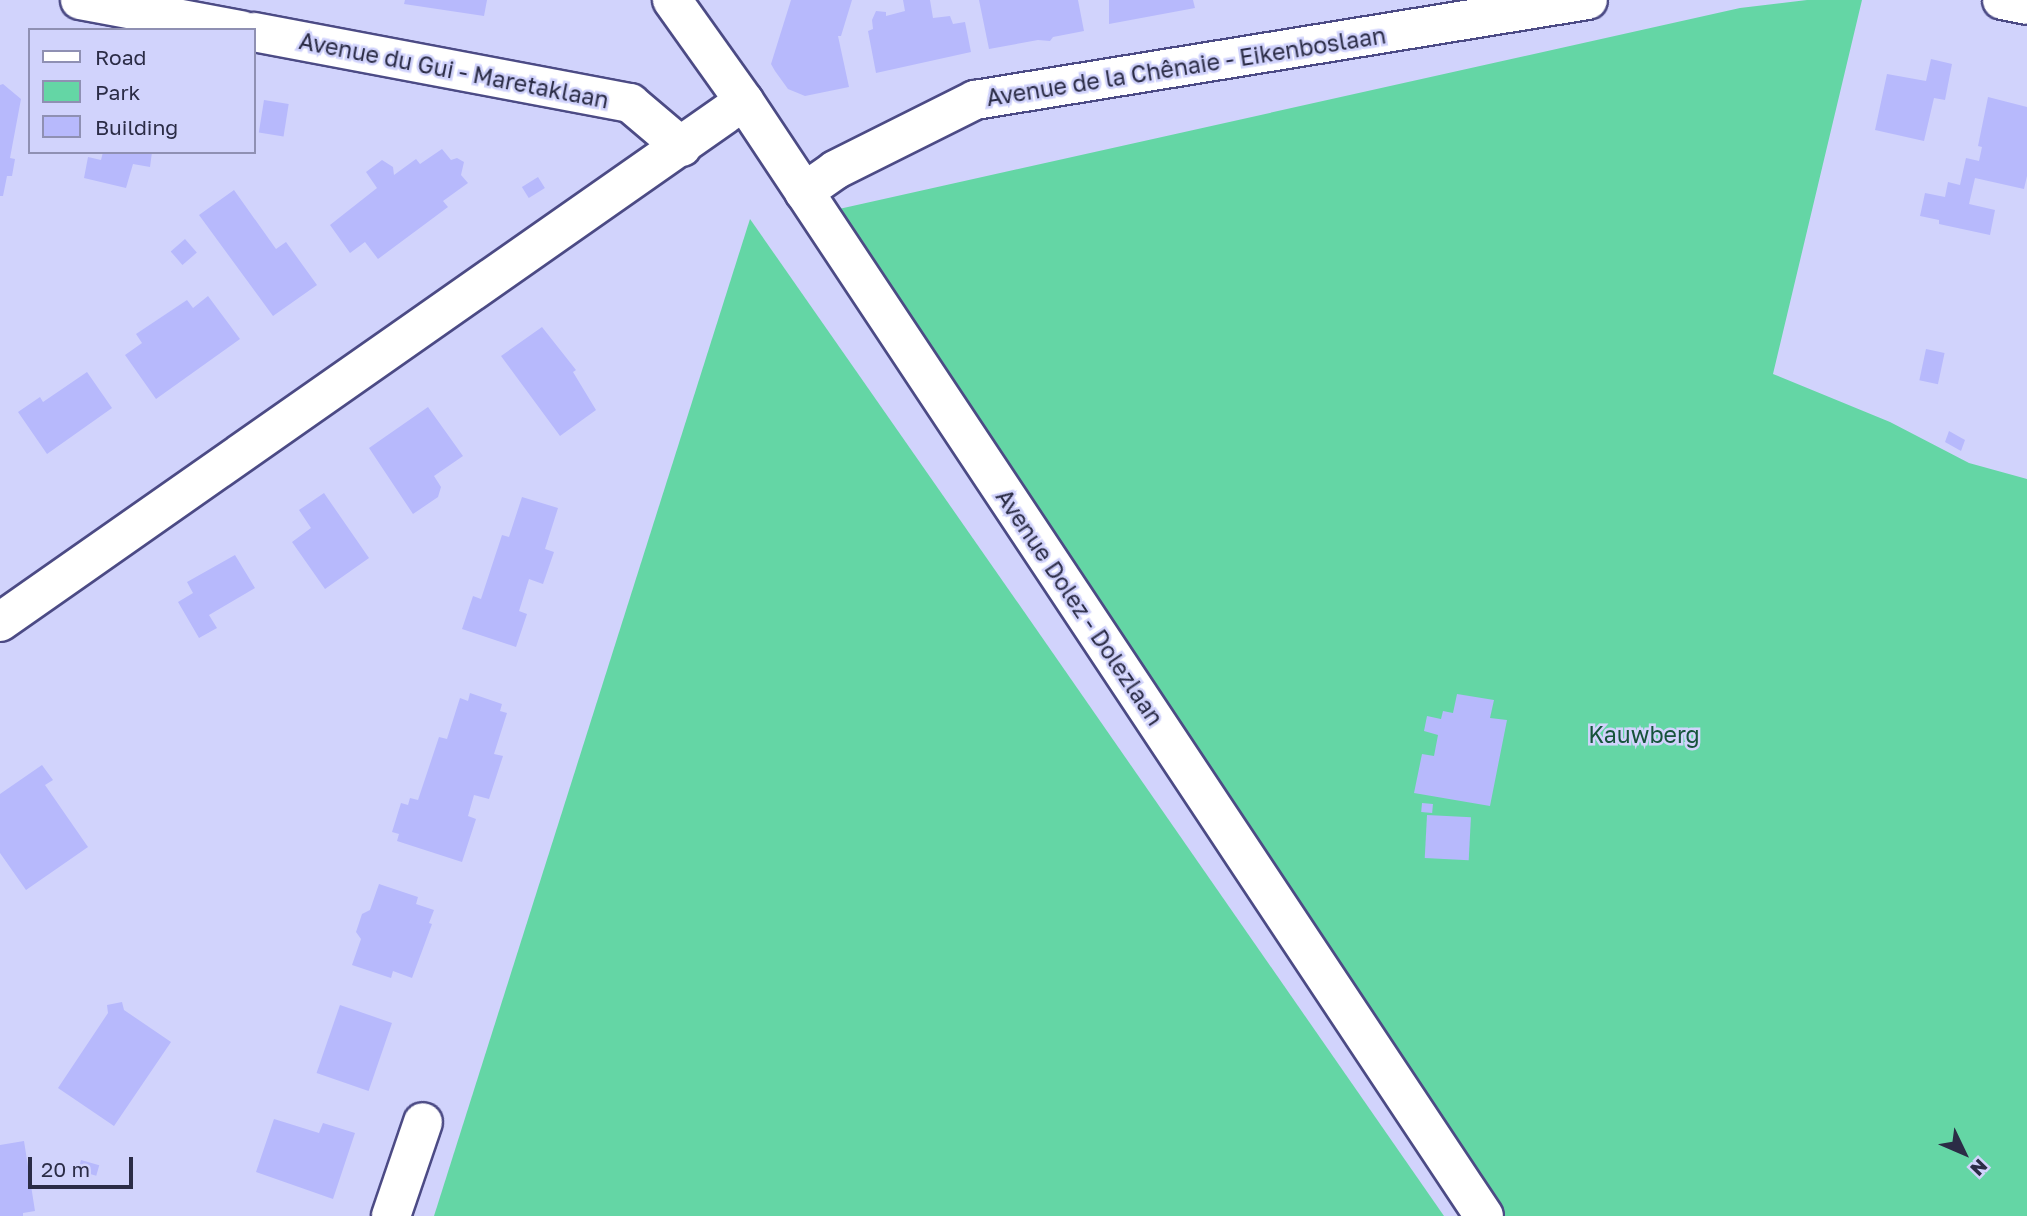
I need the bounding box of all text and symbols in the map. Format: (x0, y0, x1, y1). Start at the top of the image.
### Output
street label: Avenue de la Chênaie - Eikenboslaan (984, 21, 1388, 111)
street label: Avenue du Gui - Maretaklaan (297, 26, 611, 114)
legend (28, 28, 256, 154)
text: Road (95, 44, 146, 70)
text: Park (95, 79, 140, 105)
text: Building (95, 114, 178, 140)
street label: Avenue Dolez - Dolezlaan (991, 484, 1169, 730)
park label: Kauwberg (1588, 720, 1700, 748)
north arrow (1929, 1118, 1999, 1188)
scale bar (32, 1142, 136, 1186)
text: N (1966, 1155, 1993, 1181)
text: 20 m (41, 1156, 90, 1182)

